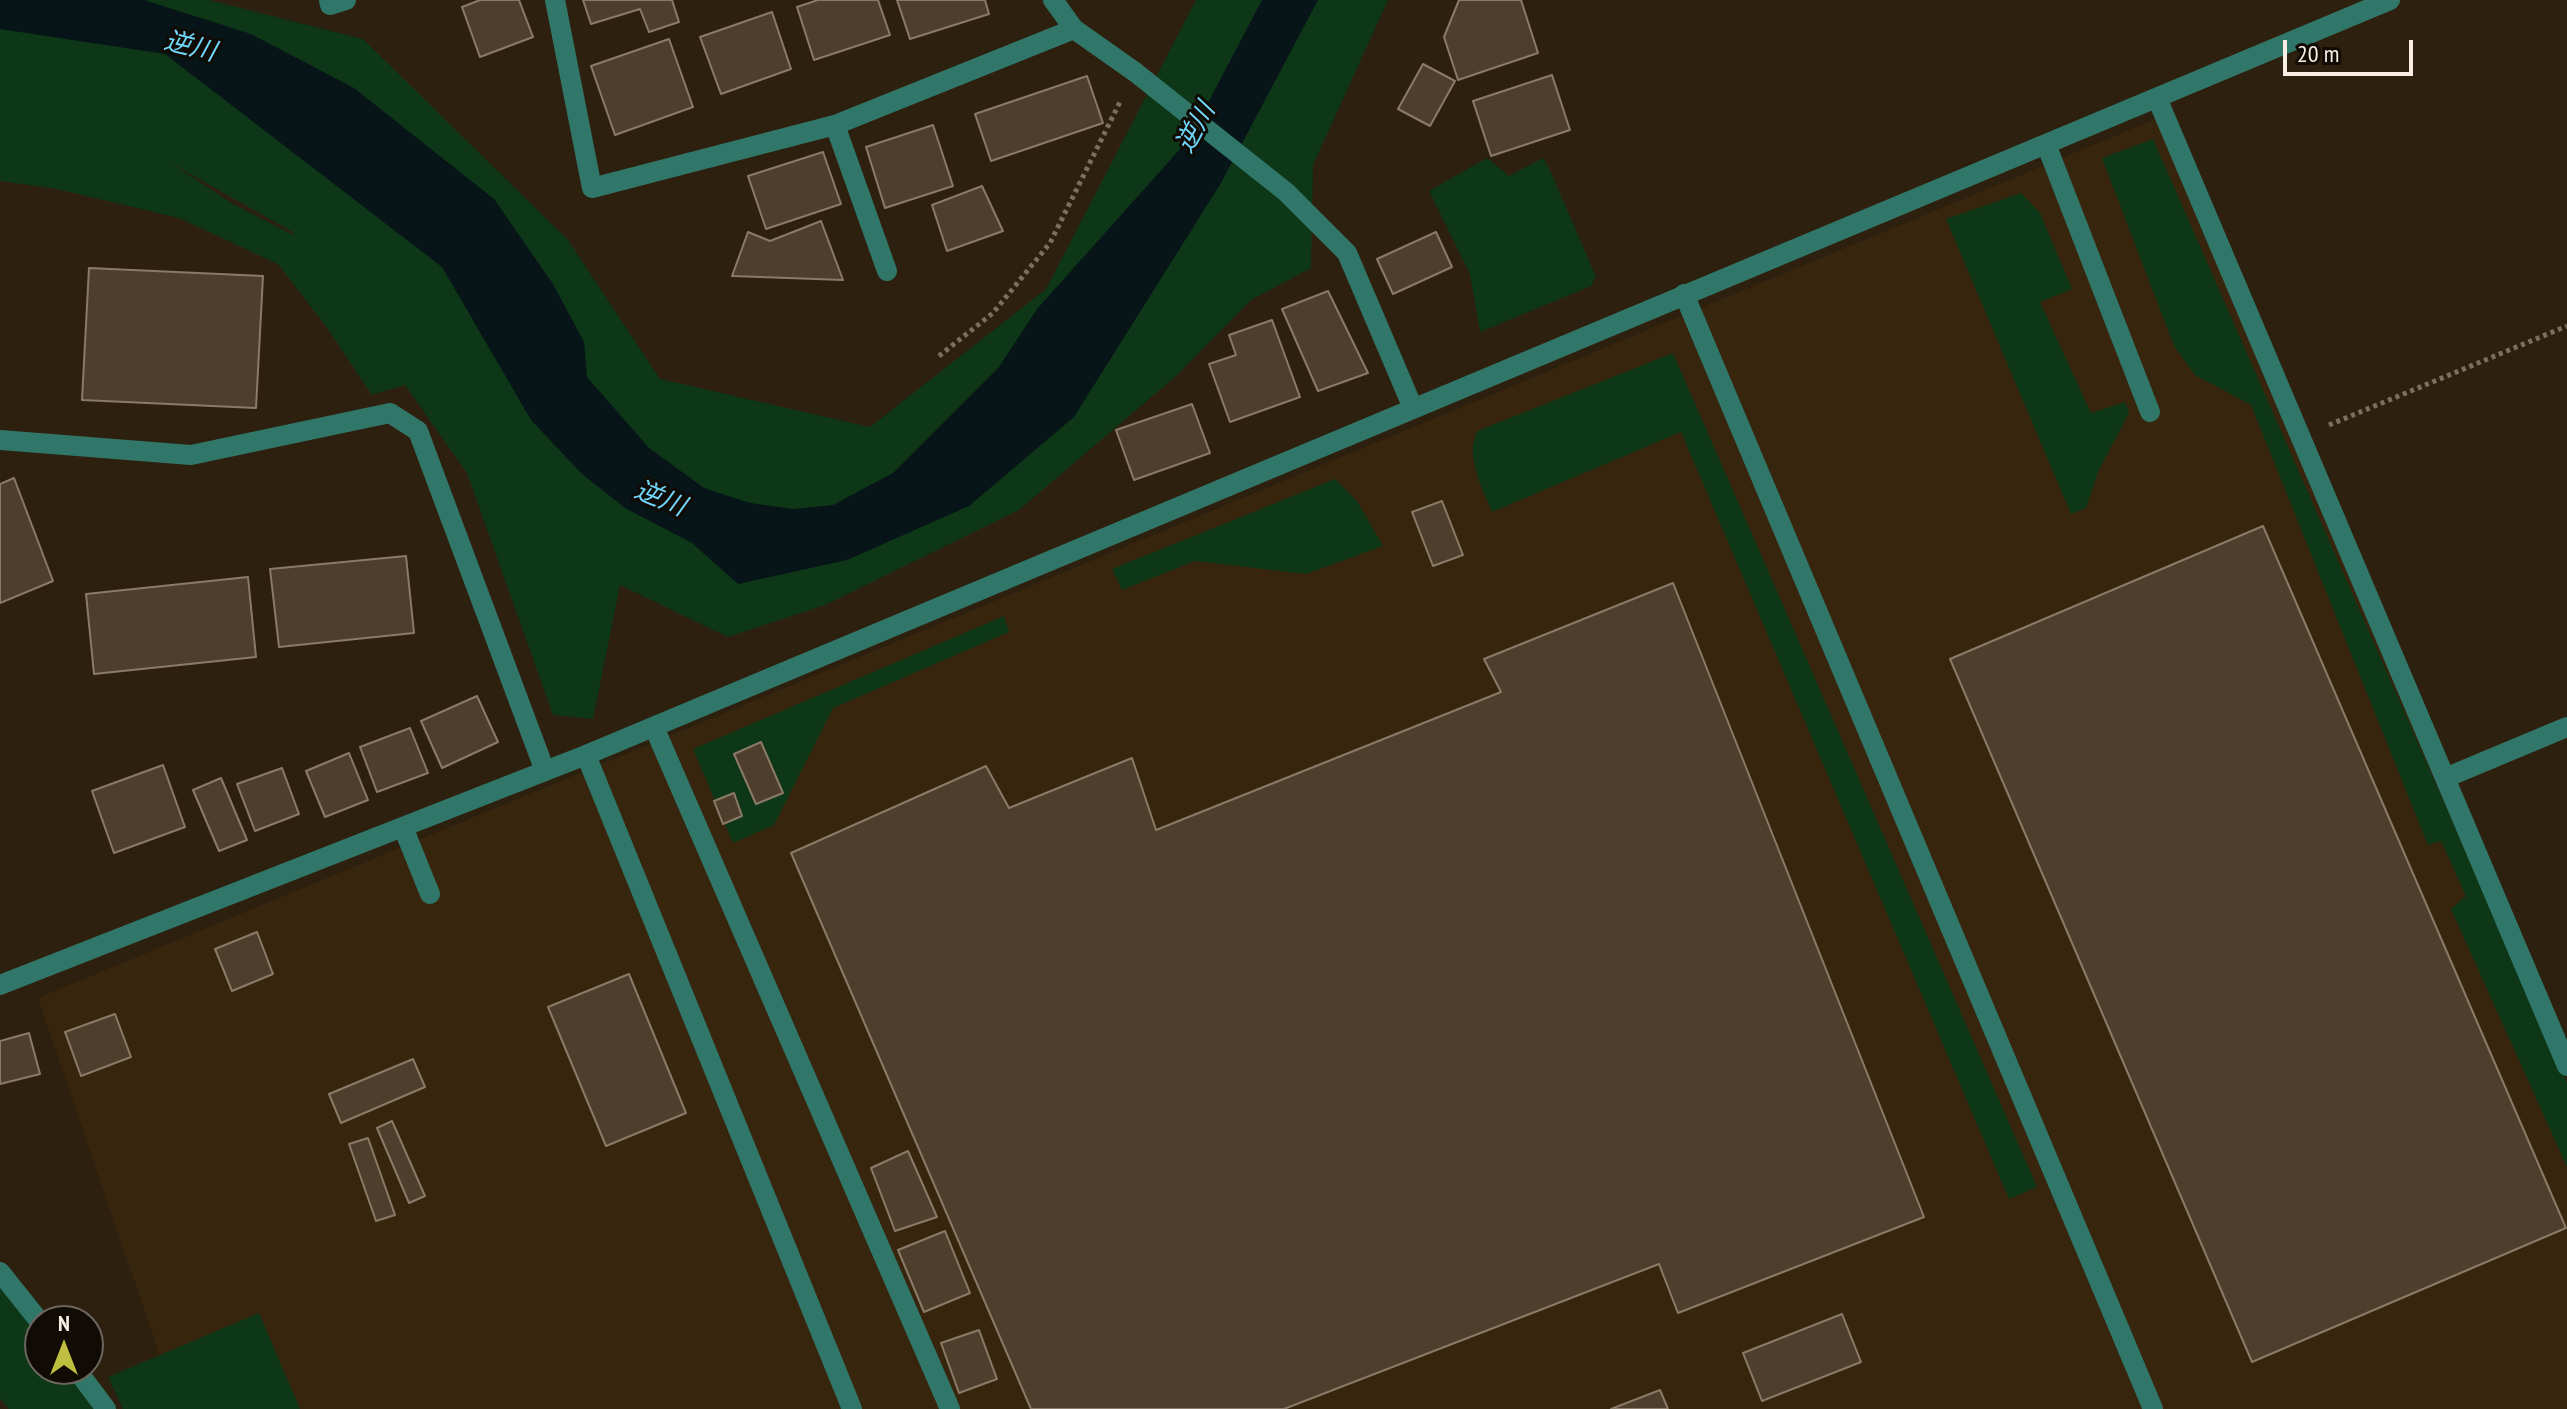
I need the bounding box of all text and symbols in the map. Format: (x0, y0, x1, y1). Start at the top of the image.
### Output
scale bar (2287, 24, 2417, 74)
water label: 逆川 (161, 26, 219, 68)
text: 20 m (2297, 38, 2339, 69)
water label: 逆川 (1170, 98, 1222, 158)
water label: 逆川 (630, 475, 690, 523)
north arrow (24, 1305, 104, 1385)
text: N (58, 1309, 70, 1337)

